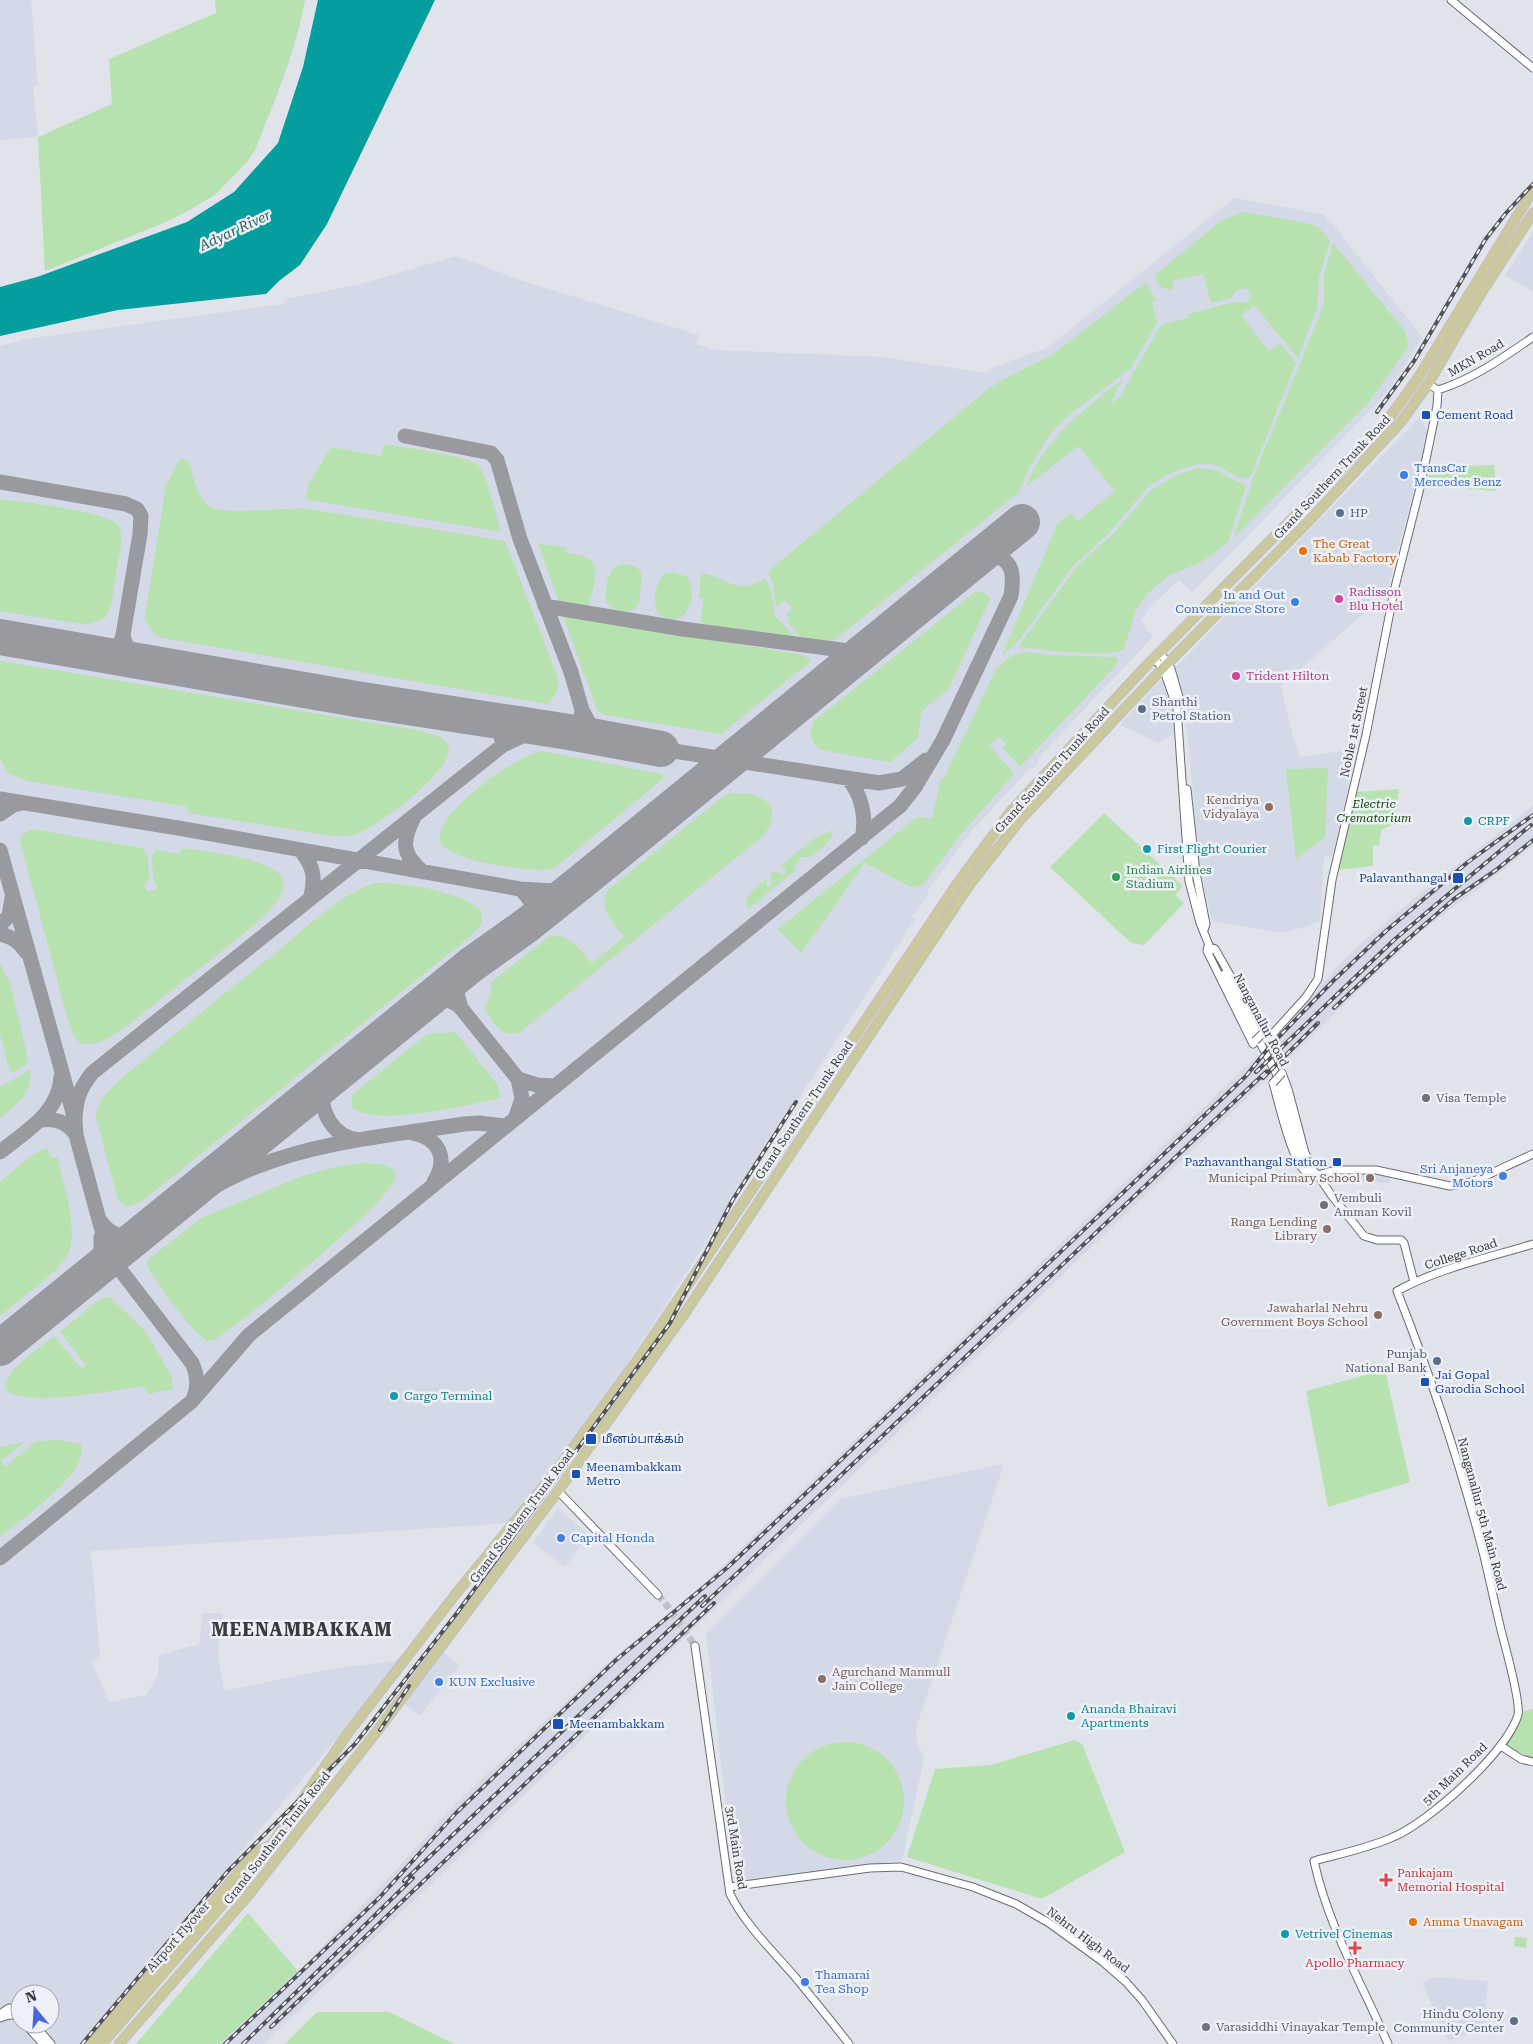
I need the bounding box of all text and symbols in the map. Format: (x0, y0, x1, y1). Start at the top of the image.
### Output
water label: Adyar River (196, 206, 273, 254)
street label: MKN Road (1446, 336, 1507, 380)
place label: Cement Road (1436, 408, 1514, 422)
marker: Cement Road (1420, 409, 1432, 421)
street label: Grand Southern Trunk Road (1271, 412, 1393, 542)
place label: TransCar Mercedes Benz (1414, 461, 1502, 489)
marker: TransCar Mercedes Benz (1398, 469, 1410, 481)
place label: HP (1350, 506, 1368, 520)
marker: HP (1334, 507, 1346, 519)
place label: The Great Kabab Factory (1313, 537, 1398, 565)
marker: The Great Kabab Factory (1297, 545, 1309, 557)
place label: Radisson Blu Hotel (1349, 585, 1403, 613)
place label: In and Out Convenience Store (1175, 588, 1286, 616)
marker: Radisson Blu Hotel (1333, 593, 1345, 605)
marker: In and Out Convenience Store (1289, 596, 1301, 608)
place label: Trident Hilton (1246, 669, 1329, 683)
marker: Trident Hilton (1230, 670, 1242, 682)
street label: Noble 1st Street (1338, 685, 1371, 779)
place label: Shanthi Petrol Station (1152, 695, 1231, 723)
marker: Shanthi Petrol Station (1136, 703, 1148, 715)
street label: Grand Southern Trunk Road (992, 704, 1112, 836)
place label: Kendriya Vidyalaya (1202, 793, 1259, 821)
park label: Electric Crematorium (1336, 797, 1412, 825)
marker: Kendriya Vidyalaya (1263, 801, 1275, 813)
place label: CRPF (1478, 814, 1510, 828)
marker: CRPF (1462, 815, 1474, 827)
place label: First Flight Courier (1157, 842, 1267, 856)
marker: First Flight Courier (1141, 843, 1153, 855)
place label: Indian Airlines Stadium (1126, 863, 1212, 891)
marker: Indian Airlines Stadium (1110, 871, 1122, 883)
place label: Palavanthangal (1359, 871, 1447, 885)
marker: Palavanthangal (1451, 871, 1465, 885)
street label: Nanganallur Road (1231, 971, 1292, 1069)
street label: Grand Southern Trunk Road (752, 1038, 856, 1182)
place label: Visa Temple (1436, 1091, 1507, 1105)
marker: Visa Temple (1420, 1092, 1432, 1104)
place label: Pazhavanthangal Station (1185, 1155, 1327, 1169)
marker: Pazhavanthangal Station (1331, 1156, 1343, 1168)
place label: Sri Anjaneya Motors (1420, 1162, 1493, 1190)
marker: Sri Anjaneya Motors (1497, 1170, 1509, 1182)
place label: Municipal Primary School (1208, 1171, 1360, 1185)
marker: Municipal Primary School (1364, 1172, 1376, 1184)
place label: Vembuli Amman Kovil (1334, 1191, 1412, 1219)
marker: Vembuli Amman Kovil (1318, 1199, 1330, 1211)
place label: Ranga Lending Library (1230, 1215, 1318, 1243)
marker: Ranga Lending Library (1321, 1223, 1333, 1235)
street label: College Road (1423, 1236, 1499, 1272)
place label: Jawaharlal Nehru Government Boys School (1221, 1301, 1369, 1329)
marker: Jawaharlal Nehru Government Boys School (1372, 1309, 1384, 1321)
place label: Punjab National Bank (1345, 1347, 1427, 1375)
marker: Punjab National Bank (1431, 1355, 1443, 1367)
place label: Jai Gopal Garodia School (1435, 1368, 1525, 1396)
marker: Jai Gopal Garodia School (1419, 1376, 1431, 1388)
place label: Cargo Terminal (404, 1389, 493, 1403)
marker: Cargo Terminal (388, 1390, 400, 1402)
marker: மீனம்பாக்கம் (584, 1432, 598, 1446)
place label: மீனம்பாக்கம் (602, 1432, 684, 1446)
street label: Nanganallur 5th Main Road (1455, 1436, 1509, 1592)
street label: Grand Southern Trunk Road (467, 1446, 577, 1586)
place label: Meenambakkam Metro (586, 1460, 682, 1488)
marker: Meenambakkam Metro (570, 1468, 582, 1480)
place label: Capital Honda (571, 1531, 655, 1545)
marker: Capital Honda (555, 1532, 567, 1544)
district label: MEENAMBAKKAM (211, 1619, 393, 1640)
place label: Agurchand Manmull Jain College (832, 1665, 951, 1693)
marker: Agurchand Manmull Jain College (816, 1673, 828, 1685)
place label: KUN Exclusive (449, 1675, 535, 1689)
marker: KUN Exclusive (433, 1676, 445, 1688)
place label: Ananda Bhairavi Apartments (1081, 1702, 1177, 1730)
marker: Ananda Bhairavi Apartments (1065, 1710, 1077, 1722)
marker: Meenambakkam (551, 1717, 565, 1731)
place label: Meenambakkam (569, 1717, 665, 1731)
street label: 5th Main Road (1420, 1740, 1490, 1808)
street label: Grand Southern Trunk Road (221, 1769, 333, 1907)
street label: 3rd Main Road (723, 1805, 750, 1891)
place label: Pankajam Memorial Hospital (1397, 1866, 1505, 1894)
marker: Pankajam Memorial Hospital (1379, 1873, 1393, 1887)
street label: Airport Flyover (144, 1899, 212, 1975)
street label: Nehru High Road (1044, 1904, 1132, 1976)
place label: Amma Unavagam (1423, 1915, 1523, 1929)
marker: Amma Unavagam (1407, 1916, 1419, 1928)
place label: Vetrivel Cinemas (1295, 1927, 1393, 1941)
marker: Vetrivel Cinemas (1279, 1928, 1291, 1940)
marker: Apollo Pharmacy (1349, 1942, 1361, 1954)
place label: Apollo Pharmacy (1305, 1956, 1406, 1970)
place label: Thamarai Tea Shop (815, 1968, 870, 1996)
marker: Thamarai Tea Shop (799, 1976, 811, 1988)
north arrow (10, 1984, 60, 2034)
text: N (23, 1987, 39, 2006)
place label: Hindu Colony Community Center (1394, 2007, 1505, 2035)
marker: Hindu Colony Community Center (1508, 2015, 1520, 2027)
place label: Varasiddhi Vinayakar Temple (1216, 2020, 1385, 2034)
marker: Varasiddhi Vinayakar Temple (1200, 2021, 1212, 2033)

